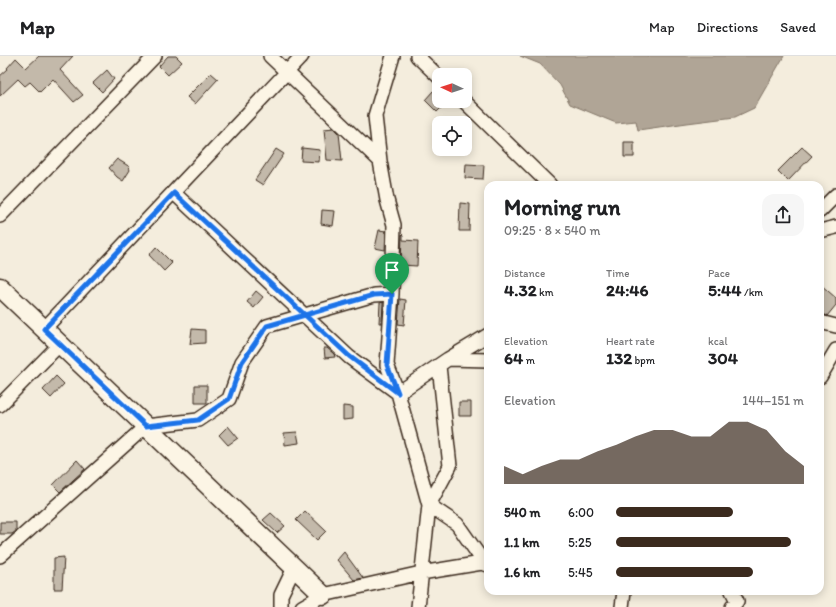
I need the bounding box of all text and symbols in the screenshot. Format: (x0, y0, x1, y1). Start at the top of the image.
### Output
text: Map (20, 16, 55, 39)
text: Map (649, 19, 675, 36)
text: Directions (697, 19, 758, 36)
text: Saved (780, 19, 816, 36)
north arrow (432, 68, 472, 108)
map controls (432, 68, 472, 156)
button: locate (432, 116, 472, 156)
text: Morning run (504, 194, 620, 221)
button: share (762, 194, 804, 236)
text: 09:25 · 8 × 540 m (504, 223, 600, 238)
pin (375, 253, 409, 294)
icon: arrive (381, 259, 403, 281)
text: Distance (504, 267, 545, 280)
text: Time (606, 267, 629, 280)
text: Pace (708, 267, 730, 280)
text: 4.32 (504, 280, 537, 300)
text: 24:46 (606, 280, 649, 300)
text: 5:44 (708, 280, 742, 300)
text: km (537, 286, 554, 299)
text: /km (742, 286, 763, 299)
text: Elevation (504, 335, 548, 348)
text: Heart rate (606, 335, 655, 348)
text: kcal (708, 335, 728, 348)
text: 64 (504, 348, 523, 368)
text: 132 (606, 348, 632, 368)
text: 304 (708, 348, 738, 368)
text: m (523, 354, 535, 367)
text: bpm (632, 354, 655, 367)
text: Elevation (504, 393, 556, 408)
text: 144–151 m (742, 393, 804, 408)
text: 540 m (504, 505, 541, 520)
text: 6:00 (568, 505, 594, 520)
text: 1.1 km (504, 535, 539, 550)
text: 5:25 (568, 535, 592, 550)
text: 1.6 km (504, 565, 540, 580)
text: 5:45 (568, 565, 593, 580)

